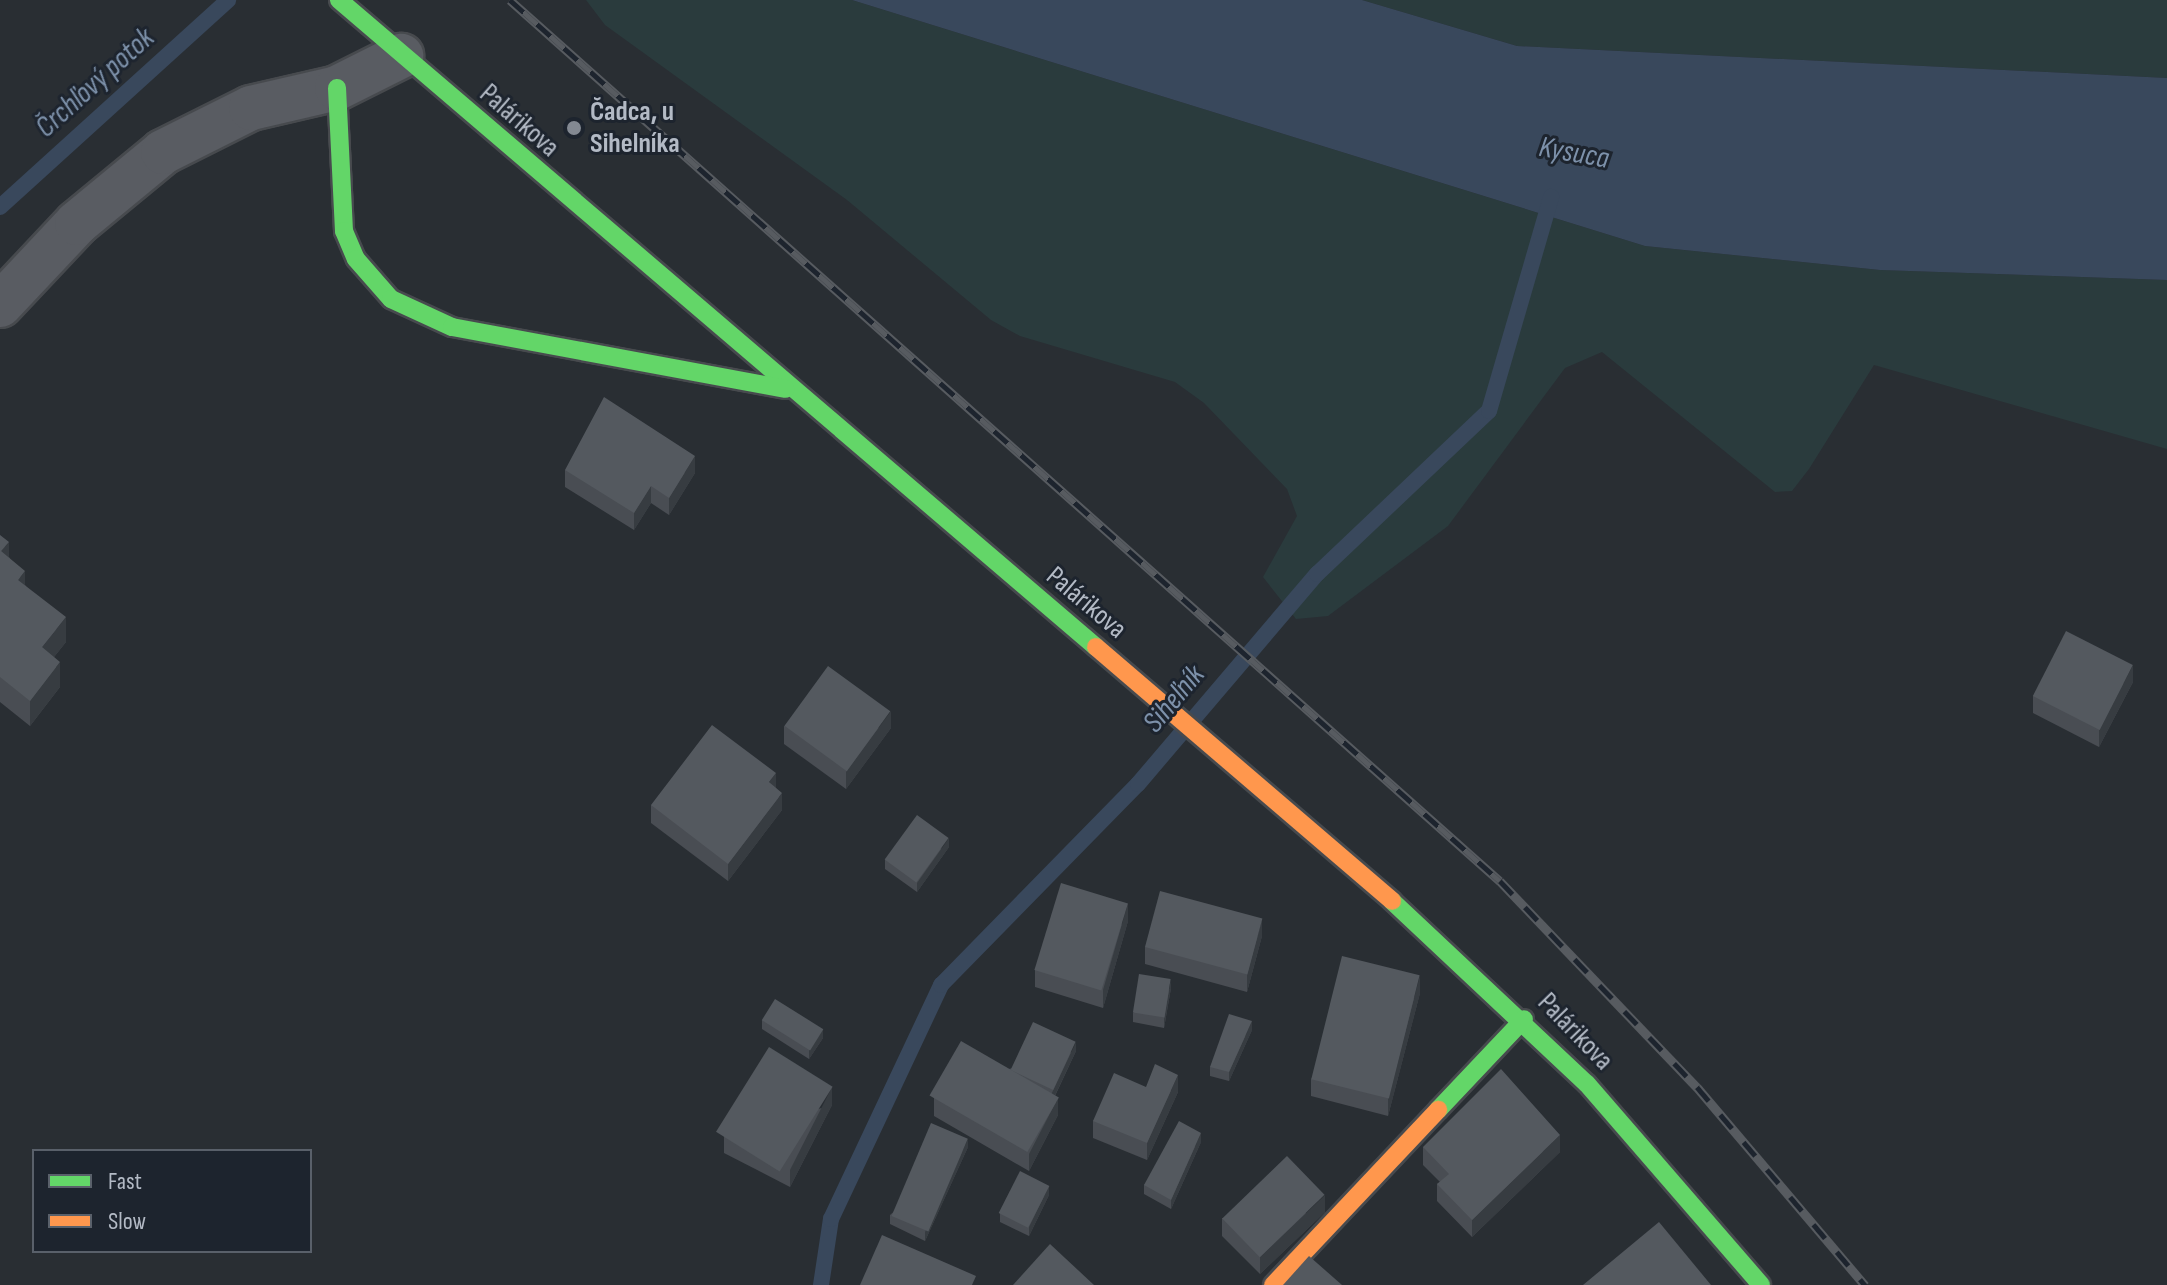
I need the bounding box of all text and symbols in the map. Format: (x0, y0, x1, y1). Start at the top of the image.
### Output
water label: Črchľový potok (28, 20, 162, 146)
street label: Palárikova (472, 77, 566, 165)
place label: Čadca, u Sihelníka (590, 95, 680, 161)
marker: Čadca, u Sihelníka (565, 119, 583, 137)
water label: Kysuca (1536, 129, 1612, 177)
street label: Palárikova (1039, 560, 1133, 646)
water label: Siheľník (1136, 658, 1212, 740)
street label: Palárikova (1530, 986, 1620, 1078)
legend (32, 1149, 312, 1253)
text: Fast (108, 1167, 142, 1196)
text: Slow (108, 1207, 146, 1236)

